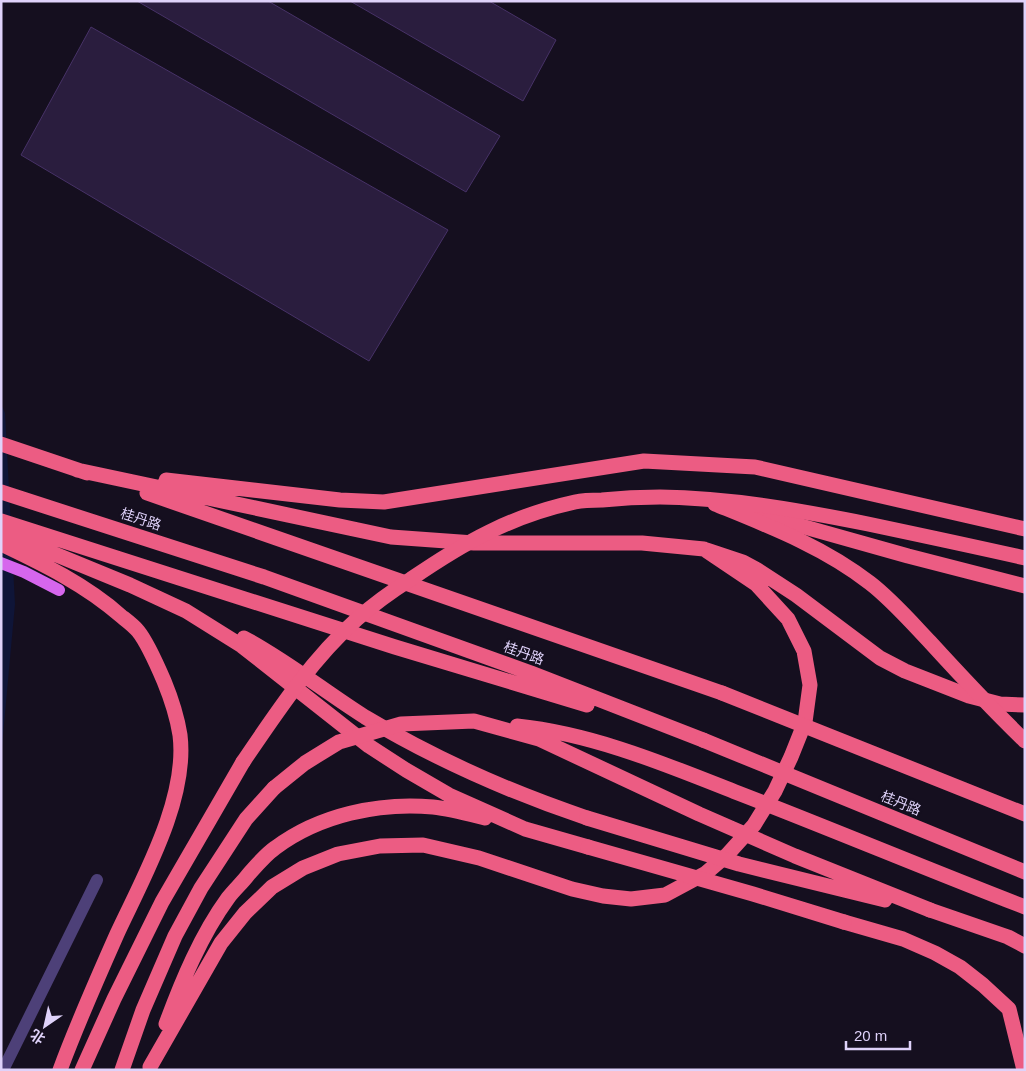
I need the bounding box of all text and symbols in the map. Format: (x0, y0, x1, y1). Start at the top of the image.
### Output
street label: 桂丹路 (119, 505, 163, 533)
street label: 桂丹路 (502, 638, 546, 668)
street label: 桂丹路 (879, 788, 923, 818)
north arrow (20, 1001, 70, 1051)
scale bar (846, 1018, 910, 1050)
text: 北 (27, 1026, 48, 1047)
text: 20 m (854, 1027, 887, 1044)

